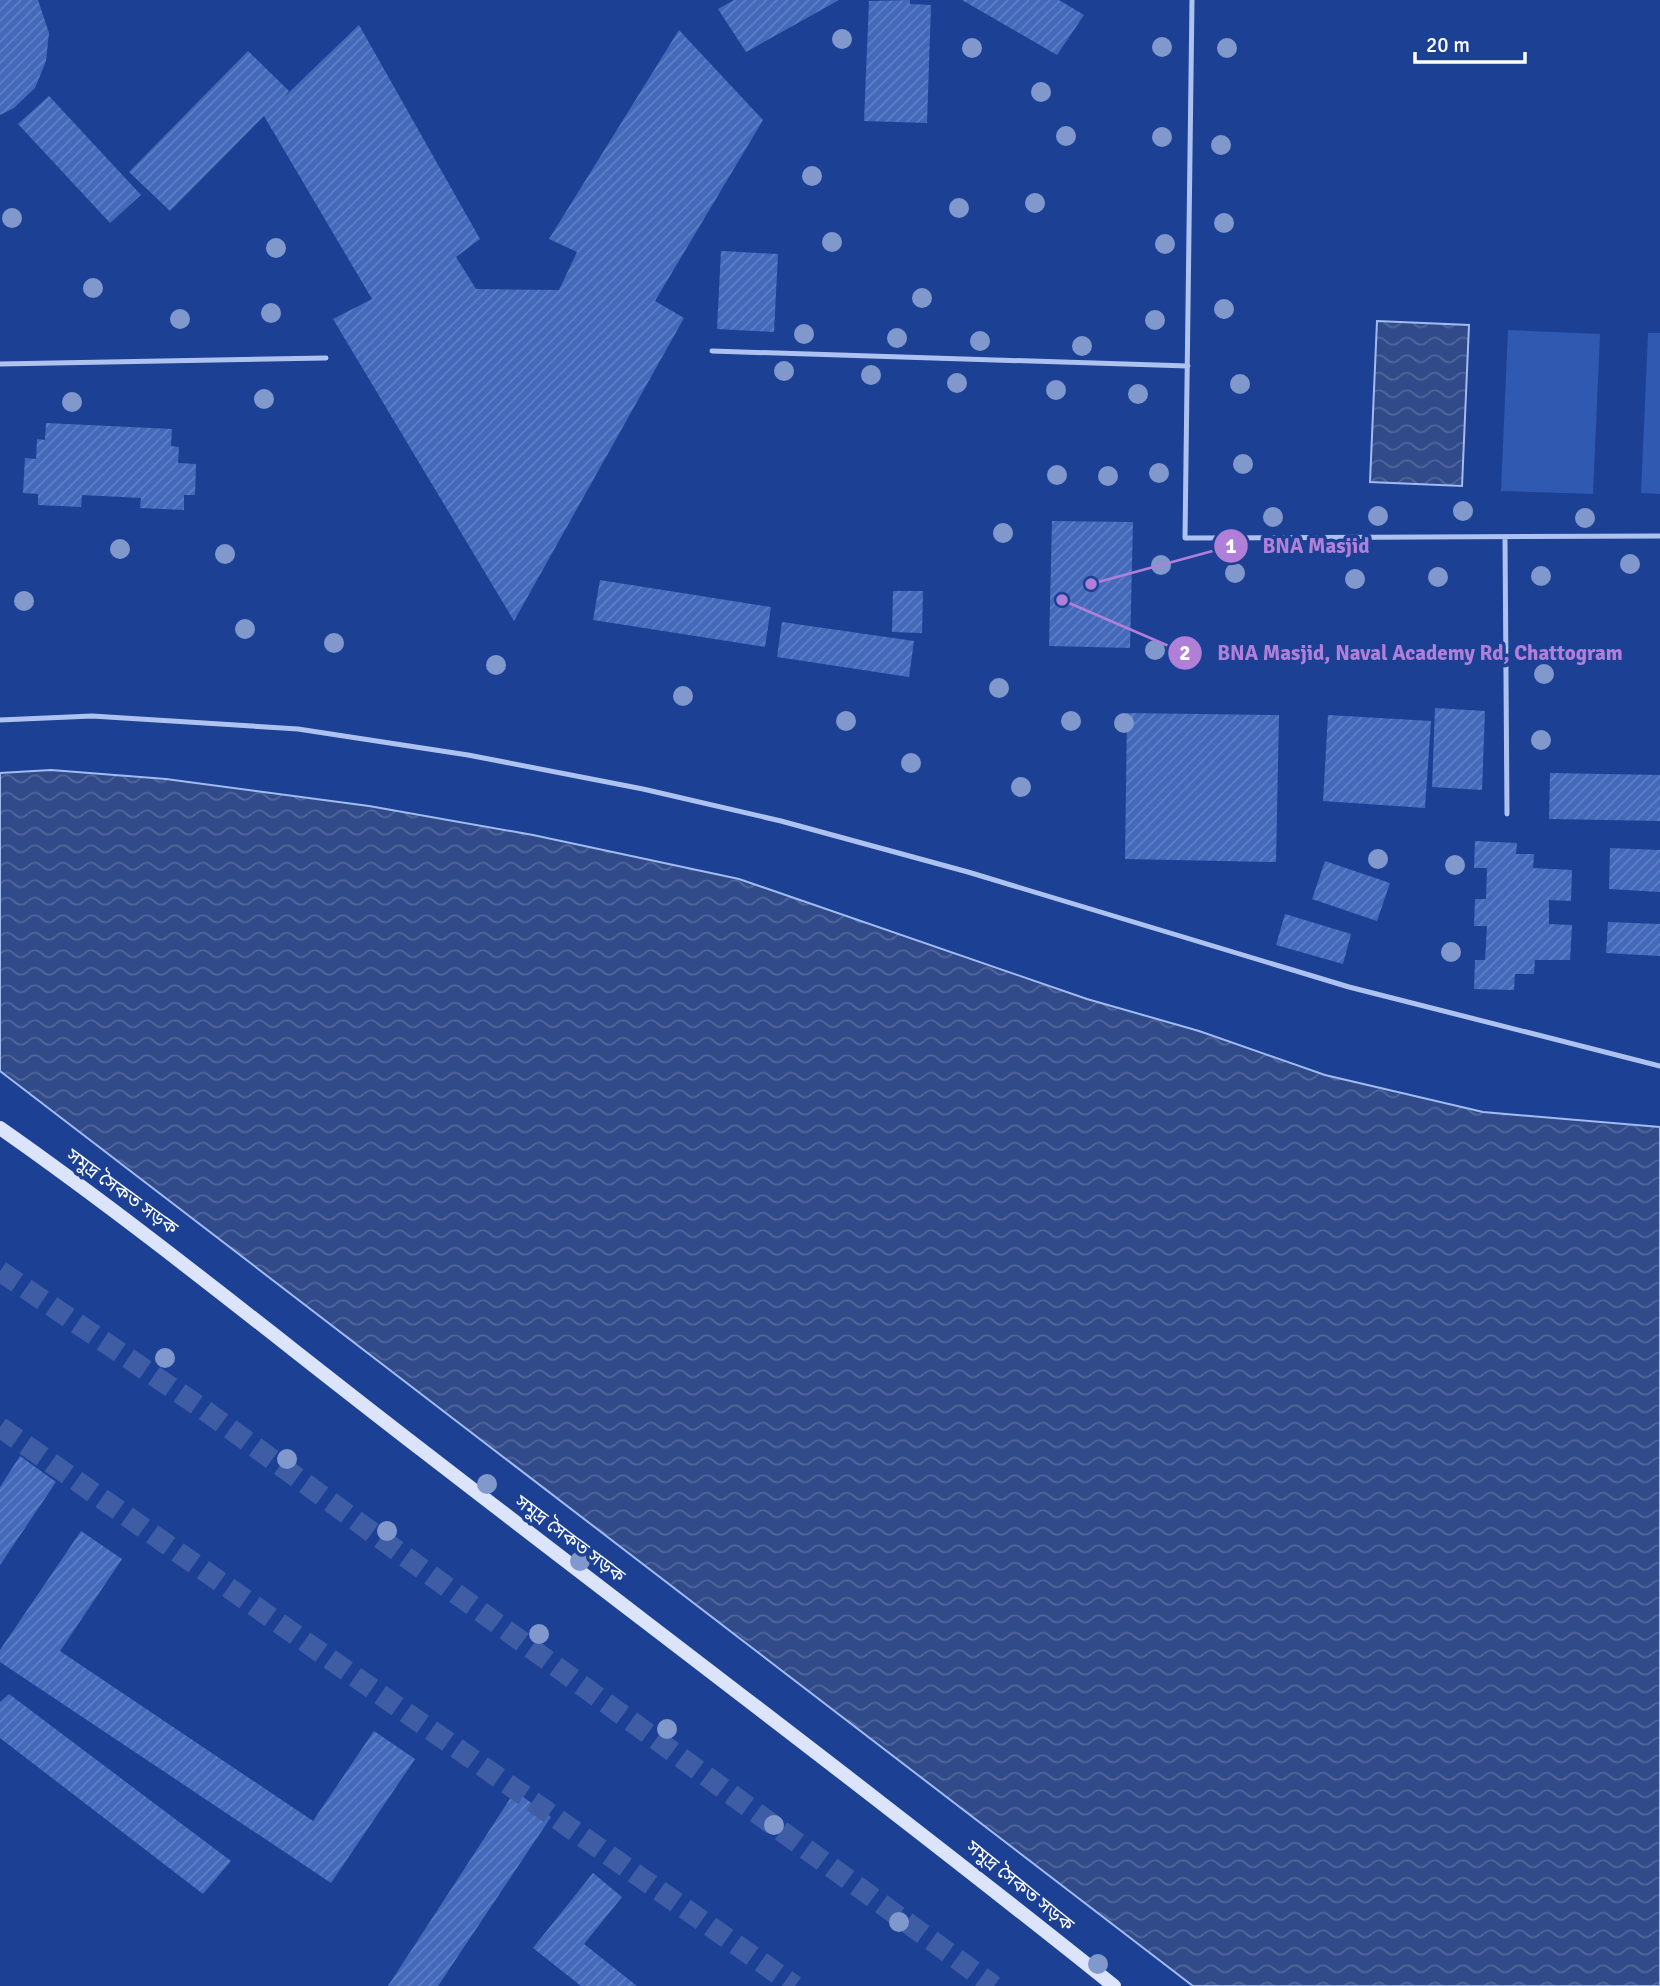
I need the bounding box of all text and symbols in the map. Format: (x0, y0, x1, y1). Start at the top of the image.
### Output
scale bar (1415, 21, 1525, 65)
text: 20 m (1426, 32, 1470, 58)
callout: BNA Masjid (1214, 525, 1384, 567)
text: 1 (1225, 533, 1237, 559)
text: BNA Masjid (1262, 533, 1370, 559)
callout: BNA Masjid, Naval Academy Rd, Chattogram (1168, 632, 1636, 674)
text: 2 (1179, 640, 1191, 666)
text: BNA Masjid, Naval Academy Rd, Chattogram (1217, 640, 1623, 666)
street label: সমুদ্র সৈকত সড়ক (61, 1143, 183, 1241)
street label: সমুদ্র সৈকত সড়ক (509, 1489, 630, 1589)
street label: সমুদ্র সৈকত সড়ক (960, 1835, 1079, 1937)

